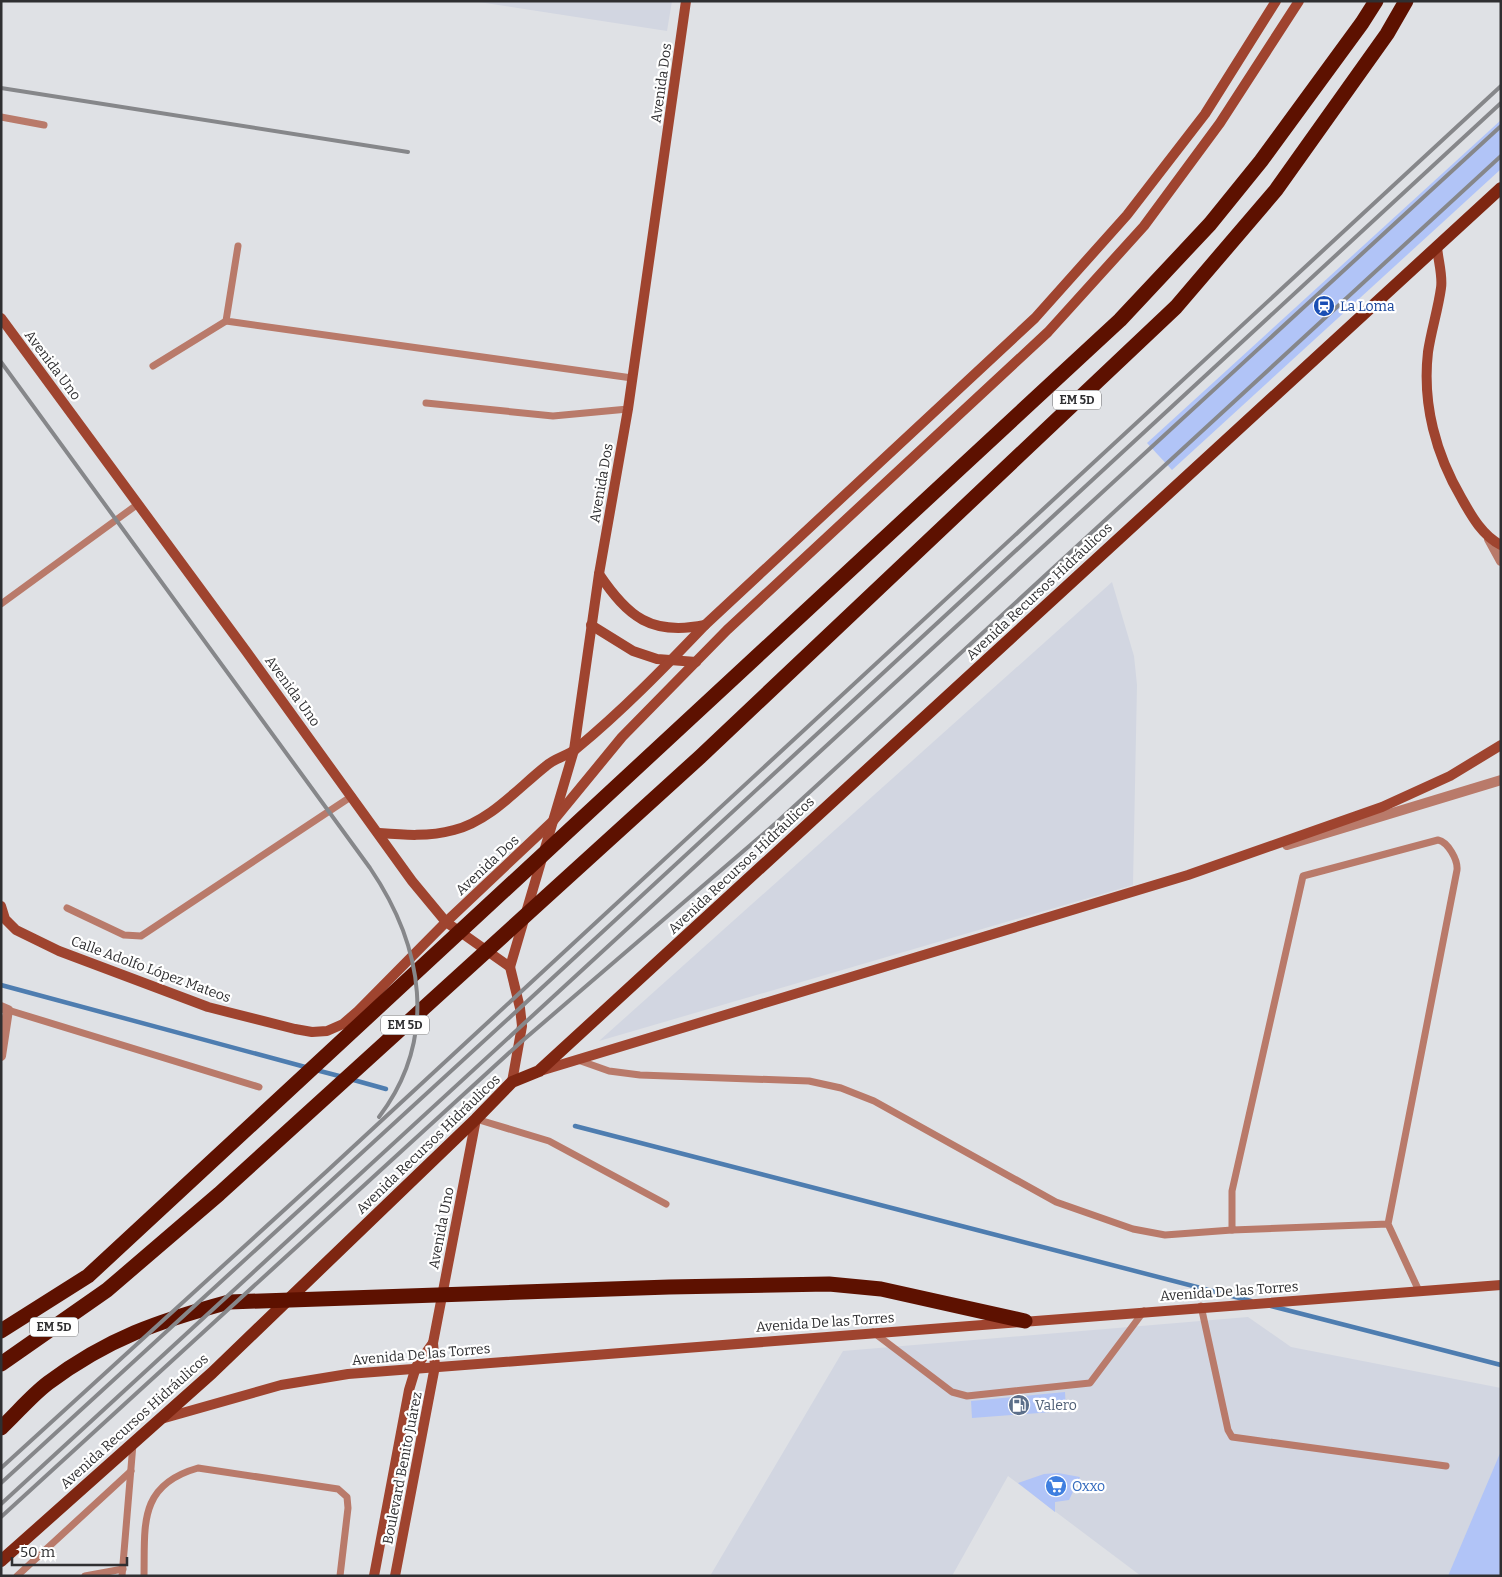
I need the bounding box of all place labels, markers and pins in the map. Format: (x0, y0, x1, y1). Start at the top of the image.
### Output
station icon: La Loma (1312, 294, 1336, 318)
place label: La Loma (1340, 298, 1395, 315)
fuel station icon: Valero (1007, 1393, 1031, 1417)
place label: Valero (1035, 1397, 1077, 1414)
supermarket icon: Oxxo (1044, 1474, 1068, 1498)
place label: Oxxo (1072, 1478, 1105, 1495)

